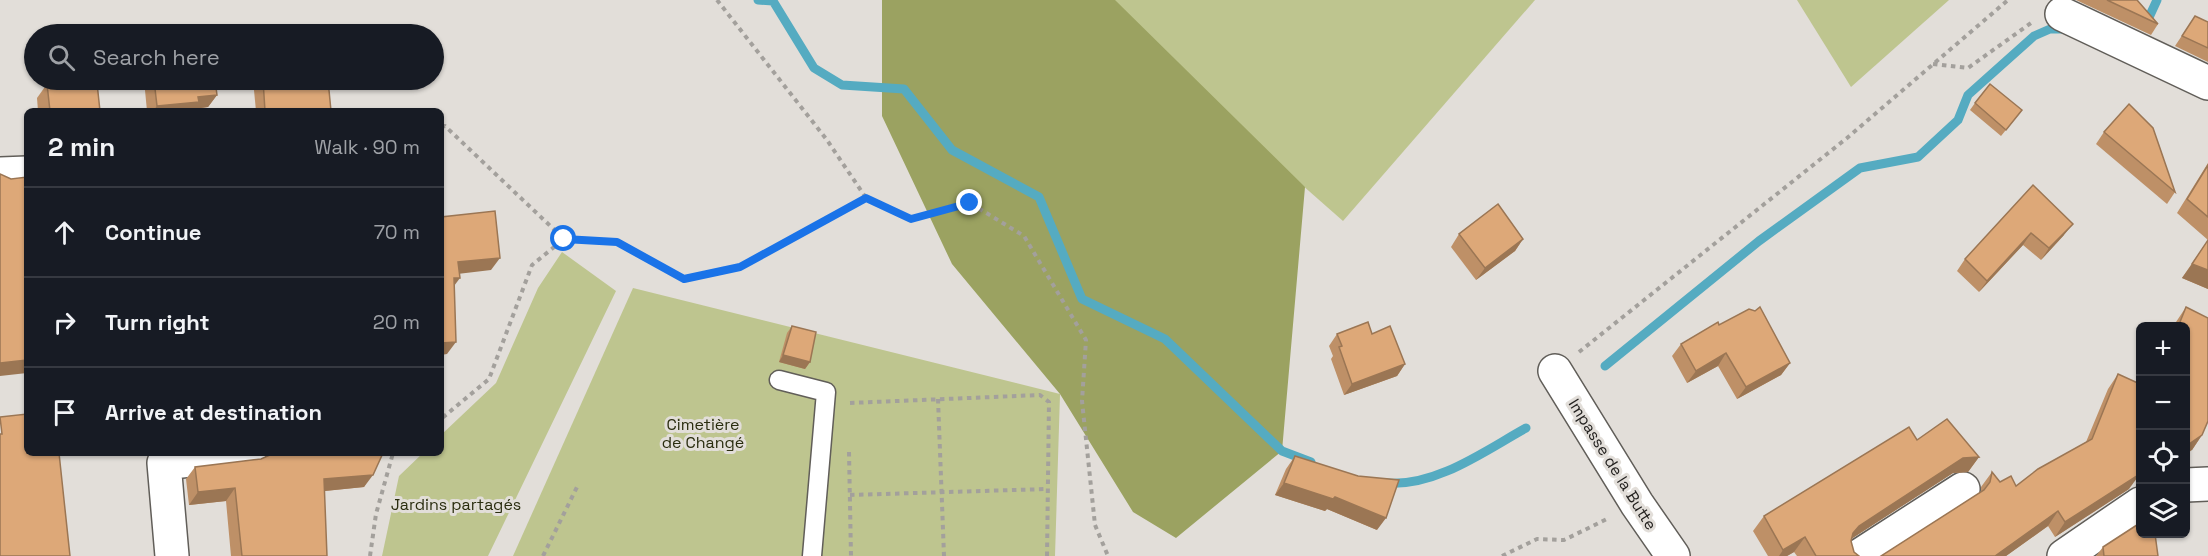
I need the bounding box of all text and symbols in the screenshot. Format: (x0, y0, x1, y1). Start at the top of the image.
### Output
search box (24, 24, 444, 90)
icon: search (45, 41, 78, 74)
text: Search here (93, 43, 220, 71)
text: 2 min (48, 130, 115, 164)
text: Walk · 90 m (314, 134, 420, 160)
route end (956, 189, 982, 215)
icon: ahead (48, 216, 81, 249)
text: Continue (105, 218, 201, 246)
text: 70 m (374, 219, 420, 245)
route start (550, 225, 576, 251)
icon: right (48, 306, 81, 339)
text: Turn right (105, 308, 210, 336)
text: 20 m (373, 309, 420, 335)
map controls (2136, 322, 2190, 538)
button: + (2136, 322, 2190, 376)
button: − (2136, 376, 2190, 430)
street label: Impasse de la Butte (1564, 395, 1661, 534)
icon: arrive (48, 396, 81, 429)
text: Arrive at destination (105, 398, 322, 426)
park label: Cimetière de Changé (662, 414, 744, 453)
button: locate (2136, 430, 2190, 484)
button: layers (2136, 484, 2190, 538)
park label: Jardins partagés (391, 494, 521, 515)

